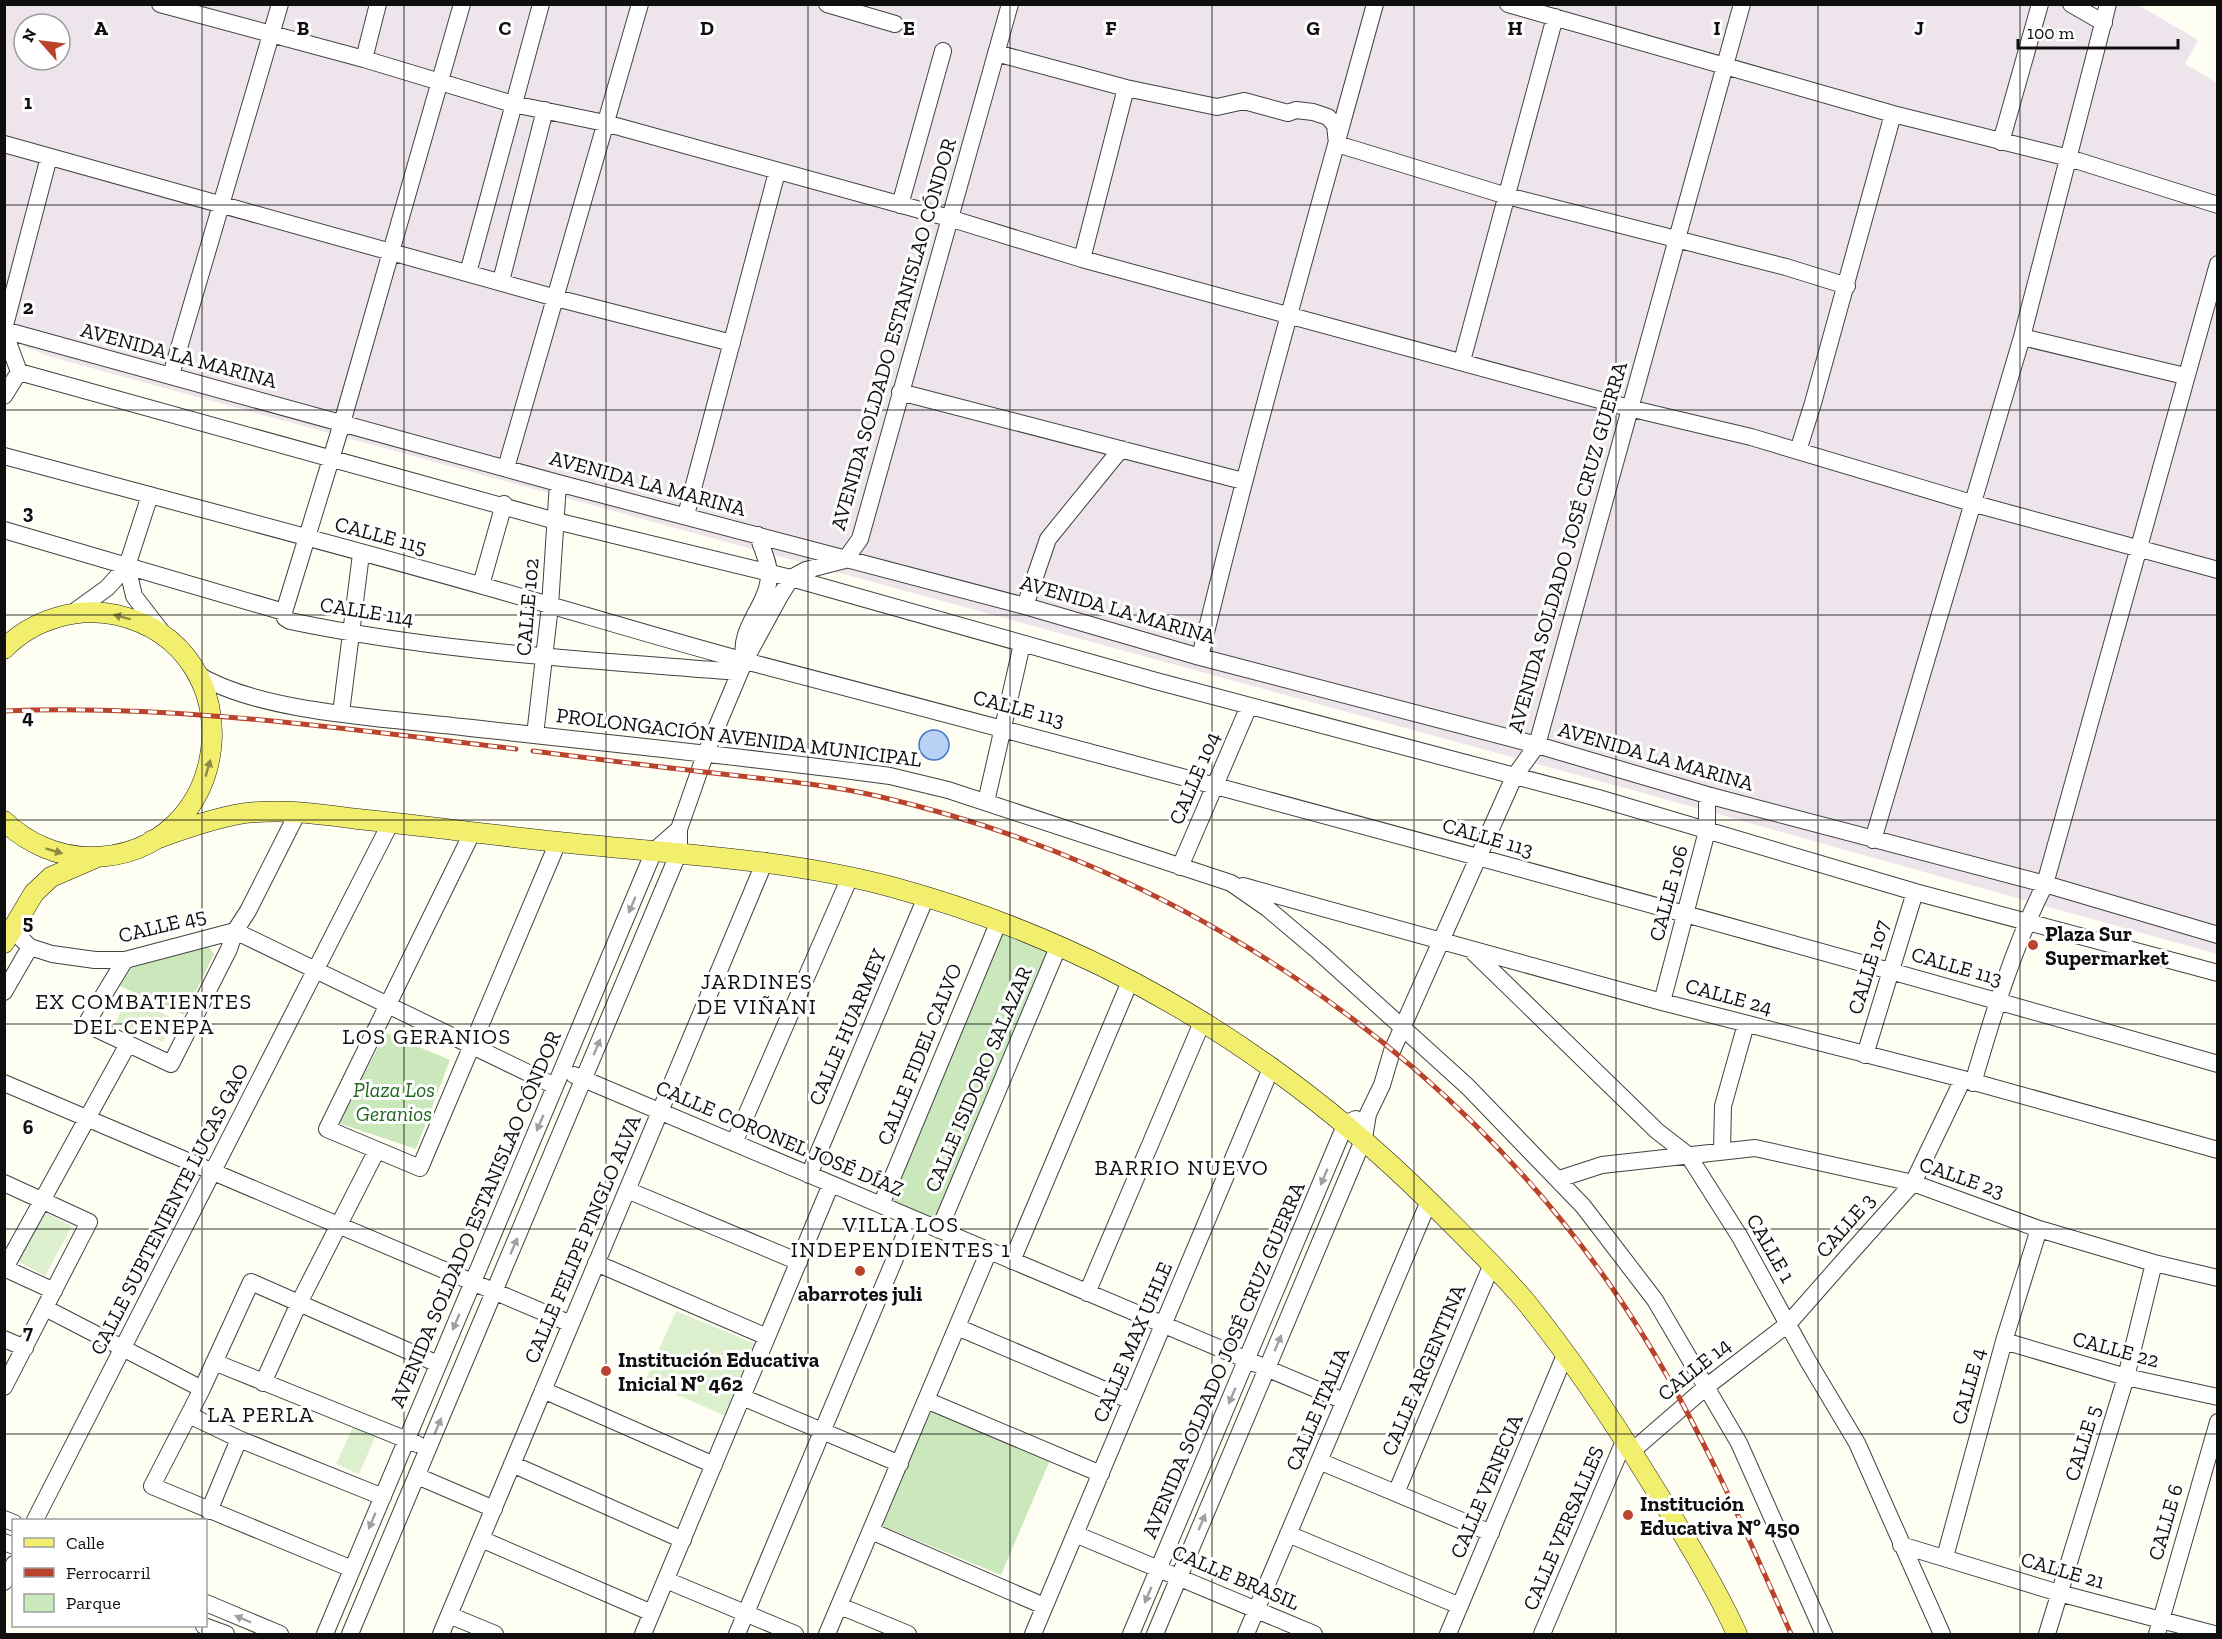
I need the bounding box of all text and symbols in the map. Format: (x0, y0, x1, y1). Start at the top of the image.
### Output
north arrow (12, 12, 72, 72)
scale bar (2018, 12, 2178, 50)
text: A (94, 16, 108, 40)
text: B (297, 16, 309, 40)
text: C (499, 16, 512, 40)
text: D (700, 16, 714, 40)
text: E (903, 16, 915, 40)
text: F (1105, 16, 1117, 40)
text: G (1306, 16, 1320, 40)
text: H (1507, 16, 1523, 40)
text: I (1713, 16, 1721, 40)
text: J (1914, 16, 1924, 40)
text: 100 m (2027, 22, 2075, 44)
text: N (18, 25, 40, 45)
text: 1 (24, 90, 32, 114)
street label: AVENIDA SOLDADO ESTANISLAO CÓNDOR (825, 135, 961, 533)
text: 2 (23, 295, 34, 319)
street label: AVENIDA LA MARINA (78, 317, 280, 393)
street label: AVENIDA SOLDADO JOSÉ CRUZ GUERRA (1502, 358, 1632, 735)
street label: AVENIDA LA MARINA (547, 445, 749, 521)
text: 3 (23, 500, 34, 524)
street label: CALLE 115 (332, 511, 430, 559)
street label: CALLE 102 (510, 557, 544, 657)
street label: AVENIDA LA MARINA (1018, 569, 1219, 649)
street label: CALLE 114 (318, 591, 416, 631)
one-way arrow (113, 611, 131, 621)
street label: CALLE 113 (971, 684, 1067, 732)
street label: PROLONGACIÓN AVENIDA MUNICIPAL (555, 702, 924, 772)
text: 4 (22, 705, 34, 729)
street label: AVENIDA LA MARINA (1556, 716, 1757, 796)
street label: CALLE 104 (1163, 728, 1225, 828)
one-way arrow (203, 759, 213, 777)
street label: CALLE 113 (1440, 812, 1536, 862)
street label: CALLE 106 (1643, 842, 1693, 944)
one-way arrow (45, 846, 63, 856)
one-way arrow (627, 896, 637, 914)
street label: CALLE 45 (116, 902, 208, 948)
text: 5 (23, 910, 33, 934)
street label: CALLE 107 (1842, 917, 1894, 1017)
place label: Plaza Sur Supermarket (2045, 921, 2169, 970)
marker: Plaza Sur Supermarket (2026, 938, 2040, 952)
street label: CALLE 113 (1909, 941, 2005, 991)
street label: CALLE HUARMEY (803, 945, 891, 1109)
street label: CALLE FIDEL CALVO (871, 959, 967, 1149)
street label: CALLE ISIDORO SALAZAR (919, 962, 1037, 1196)
district label: JARDINES DE VIÑANI (697, 968, 817, 1020)
street label: CALLE 24 (1683, 972, 1775, 1020)
district label: EX COMBATIENTES DEL CENEPA (35, 988, 253, 1040)
district label: LOS GERANIOS (342, 1023, 512, 1050)
street label: AVENIDA SOLDADO ESTANISLAO CÓNDOR (384, 1027, 566, 1411)
one-way arrow (592, 1037, 602, 1055)
street label: CALLE SUBTENIENTE LUCAS GAO (84, 1059, 254, 1359)
street label: CALLE CORONEL JOSÉ DÍAZ (652, 1074, 908, 1202)
park label: Plaza Los Geranios (353, 1077, 435, 1126)
street label: CALLE FELIPE PINGLO ALVA (518, 1111, 646, 1367)
one-way arrow (535, 1114, 544, 1132)
text: 6 (23, 1115, 34, 1139)
street label: CALLE 23 (1916, 1151, 2008, 1203)
district label: BARRIO NUEVO (1095, 1154, 1269, 1181)
one-way arrow (1319, 1168, 1328, 1186)
street label: AVENIDA SOLDADO JOSÉ CRUZ GUERRA (1136, 1178, 1310, 1542)
street label: CALLE 3 (1810, 1188, 1880, 1262)
street label: CALLE 1 (1741, 1209, 1801, 1287)
district label: VILLA LOS INDEPENDIENTES 1 (791, 1211, 1011, 1263)
one-way arrow (509, 1237, 519, 1255)
street label: CALLE MAX UHLE (1087, 1258, 1177, 1426)
marker: abarrotes juli (853, 1264, 867, 1278)
street label: CALLE ARGENTINA (1376, 1280, 1471, 1459)
place label: abarrotes juli (798, 1281, 922, 1306)
one-way arrow (451, 1313, 460, 1331)
text: 7 (23, 1320, 33, 1344)
street label: CALLE 22 (2070, 1325, 2162, 1373)
street label: CALLE 14 (1652, 1332, 1736, 1406)
one-way arrow (1273, 1334, 1282, 1351)
street label: CALLE ITALIA (1280, 1343, 1354, 1474)
street label: CALLE 4 (1946, 1345, 1990, 1427)
place label: Institución Educativa Inicial Nº 462 (618, 1347, 820, 1396)
marker: Institución Educativa Inicial Nº 462 (599, 1364, 613, 1378)
one-way arrow (1227, 1387, 1237, 1405)
district label: LA PERLA (207, 1401, 315, 1428)
street label: CALLE 5 (2059, 1402, 2105, 1484)
street label: CALLE VENECIA (1444, 1410, 1528, 1562)
one-way arrow (433, 1416, 443, 1434)
street label: CALLE VERSALLES (1517, 1442, 1609, 1614)
street label: CALLE 6 (2142, 1481, 2188, 1563)
place label: Institución Educativa Nº 450 (1640, 1491, 1800, 1540)
marker: Institución Educativa Nº 450 (1621, 1508, 1635, 1522)
one-way arrow (368, 1513, 377, 1530)
one-way arrow (1197, 1513, 1207, 1531)
legend (12, 1519, 207, 1627)
text: Calle (66, 1532, 104, 1554)
street label: CALLE BRASIL (1169, 1539, 1304, 1615)
street label: CALLE 21 (2018, 1546, 2108, 1594)
text: Ferrocarril (66, 1562, 151, 1584)
one-way arrow (1143, 1586, 1153, 1604)
text: Parque (66, 1592, 121, 1614)
one-way arrow (233, 1614, 251, 1624)

